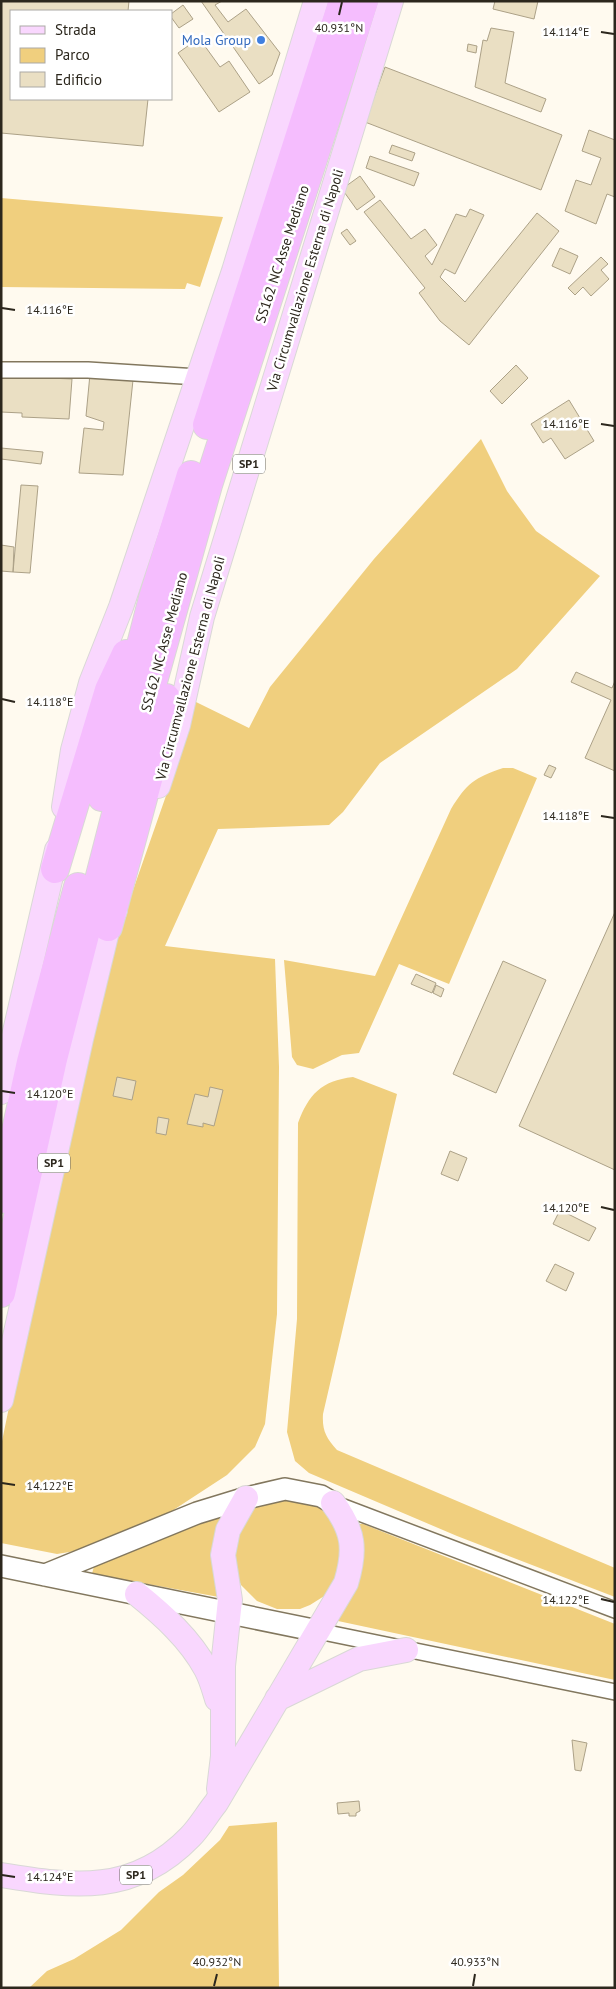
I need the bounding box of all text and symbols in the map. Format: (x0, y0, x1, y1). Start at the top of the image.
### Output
legend (10, 10, 172, 100)
text: Strada (55, 20, 96, 39)
text: 40.931°N (315, 20, 363, 35)
text: 14.114°E (543, 24, 589, 39)
place label: Mola Group (182, 31, 251, 49)
marker: Mola Group (255, 34, 267, 46)
text: Parco (55, 45, 90, 64)
text: Edificio (55, 70, 102, 89)
street label: Via Circumvallazione Esterna di Napoli (262, 167, 347, 394)
street label: SS162 NC Asse Mediano (251, 183, 313, 325)
text: 14.116°E (27, 302, 73, 317)
text: 14.116°E (543, 416, 589, 431)
road number: SP1 (233, 454, 265, 474)
street label: Via Circumvallazione Esterna di Napoli (151, 554, 229, 783)
street label: SS162 NC Asse Mediano (137, 570, 191, 714)
text: 14.118°E (27, 694, 73, 709)
text: 14.118°E (543, 808, 589, 823)
text: 14.120°E (27, 1086, 73, 1101)
road number: SP1 (38, 1154, 70, 1172)
text: 14.120°E (543, 1200, 589, 1215)
text: 14.122°E (27, 1478, 73, 1493)
text: 14.122°E (543, 1592, 589, 1607)
road number: SP1 (120, 1866, 152, 1884)
text: 14.124°E (27, 1869, 73, 1884)
text: 40.932°N (193, 1954, 241, 1969)
text: 40.933°N (451, 1954, 499, 1969)

